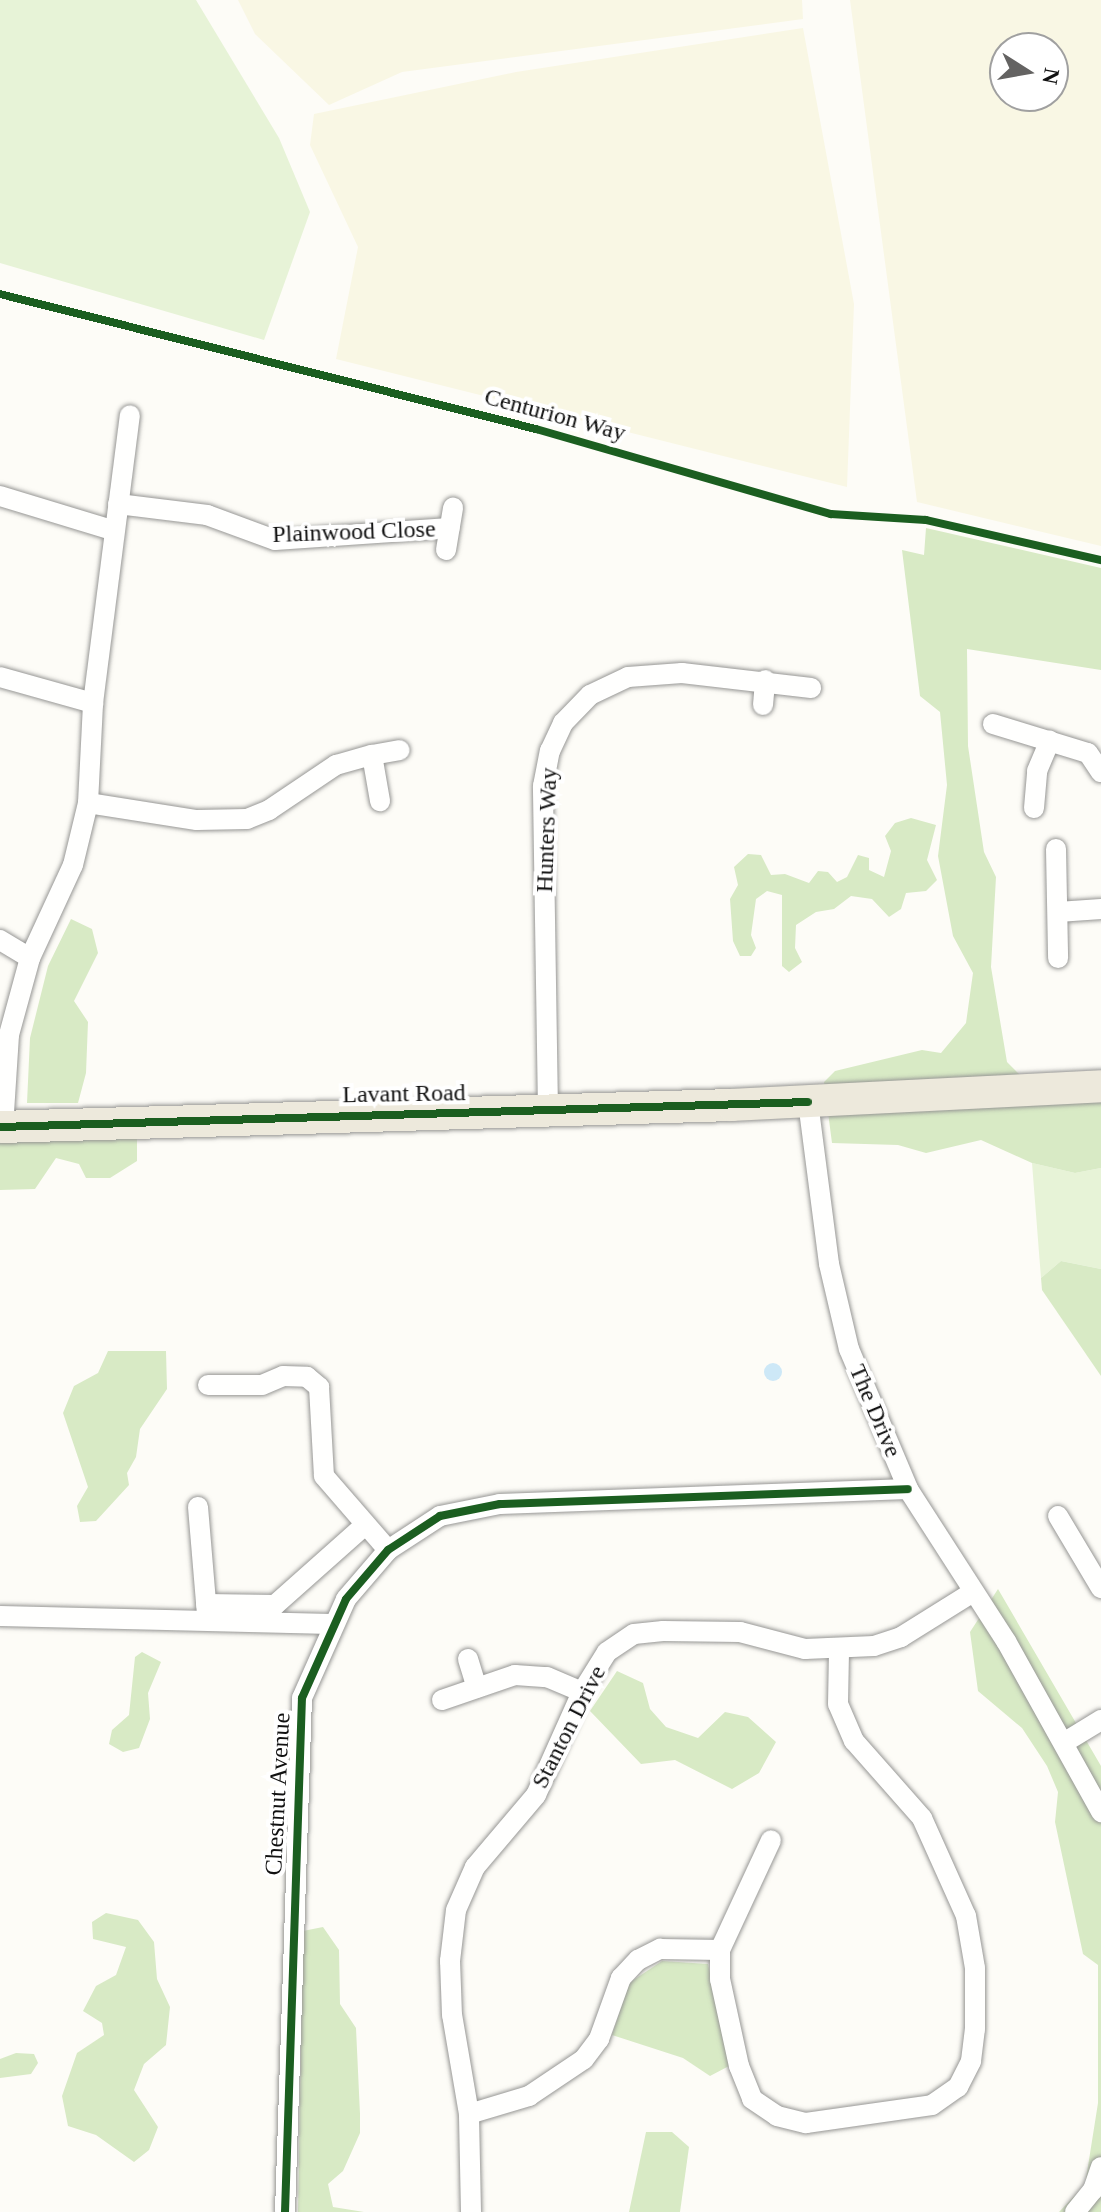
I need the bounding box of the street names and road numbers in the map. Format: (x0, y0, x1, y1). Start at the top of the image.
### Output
street label: Centurion Way (481, 382, 629, 448)
street label: Plainwood Close (272, 515, 436, 549)
street label: Hunters Way (530, 767, 564, 893)
street label: Lavant Road (342, 1079, 466, 1109)
street label: The Drive (843, 1360, 907, 1462)
street label: Stanton Drive (526, 1661, 612, 1793)
street label: Chestnut Avenue (259, 1711, 297, 1877)

